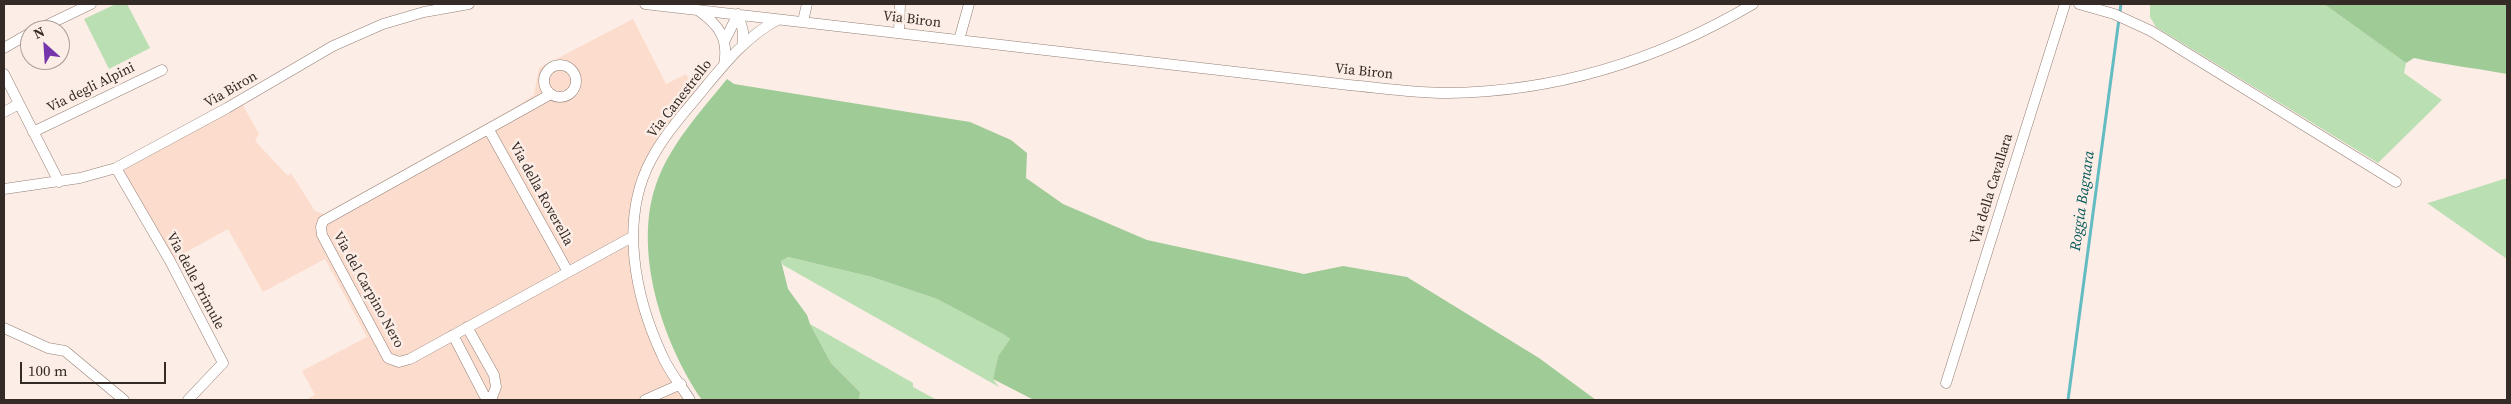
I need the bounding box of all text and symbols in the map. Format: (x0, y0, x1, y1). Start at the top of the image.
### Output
street label: Via Biron (882, 8, 942, 32)
north arrow (20, 20, 70, 70)
text: N (30, 21, 48, 44)
street label: Via Canestrello (644, 57, 716, 141)
street label: Via degli Alpini (44, 60, 138, 116)
street label: Via Biron (1334, 61, 1394, 83)
street label: Via Biron (201, 68, 261, 112)
street label: Via della Cavallara (1967, 132, 2017, 246)
street label: Via della Roverella (506, 139, 576, 249)
water label: Roggia Bagnara (2067, 150, 2099, 252)
street label: Via del Carpino Nero (329, 229, 407, 351)
street label: Via delle Primule (162, 230, 228, 332)
scale bar (22, 352, 169, 384)
text: 100 m (28, 360, 68, 381)

